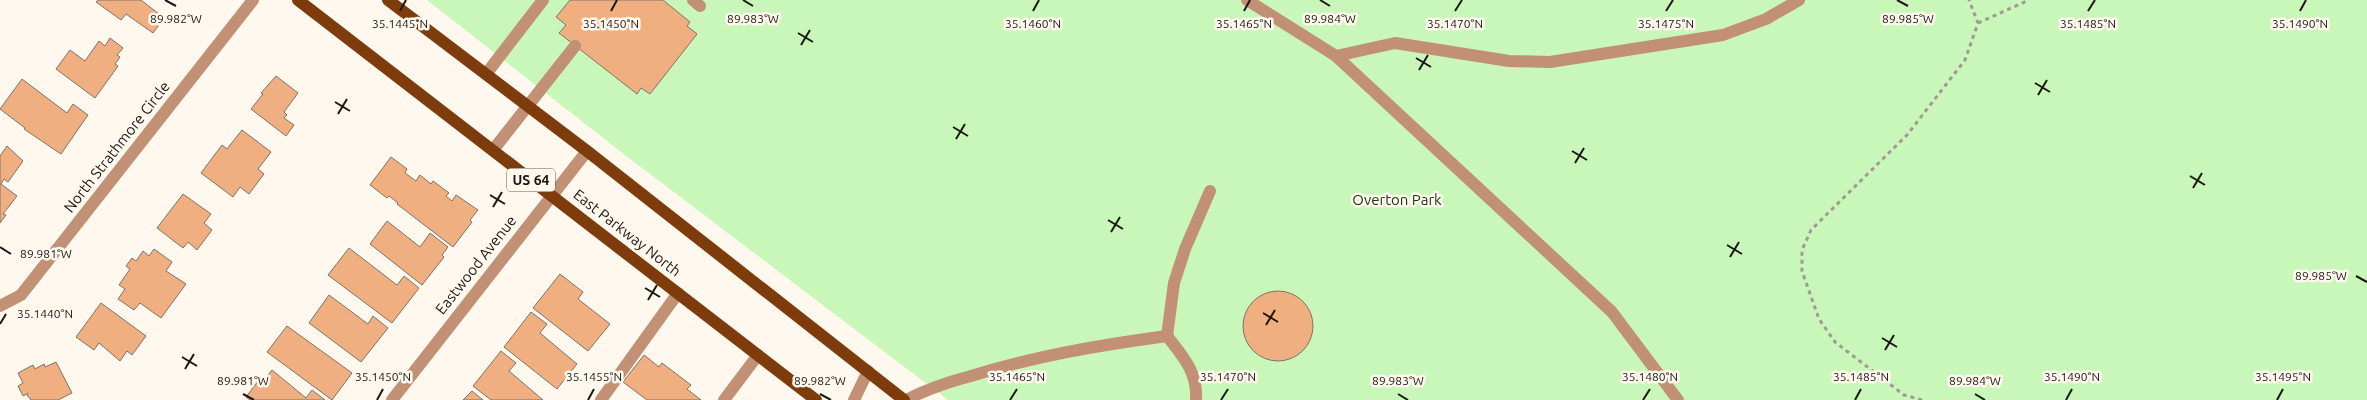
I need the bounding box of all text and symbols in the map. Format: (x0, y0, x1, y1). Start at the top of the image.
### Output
text: 89.982°W (150, 12, 202, 25)
text: 89.983°W (727, 12, 779, 25)
text: 89.984°W (1304, 12, 1356, 25)
text: 89.985°W (1882, 12, 1934, 25)
text: 35.1445°N (372, 17, 428, 30)
text: 35.1450°N (583, 17, 639, 30)
text: 35.1460°N (1005, 17, 1061, 30)
text: 35.1465°N (1216, 17, 1272, 30)
text: 35.1470°N (1427, 17, 1483, 30)
text: 35.1475°N (1638, 17, 1694, 30)
text: 35.1485°N (2060, 17, 2116, 30)
text: 35.1490°N (2272, 17, 2328, 30)
street label: North Strathmore Circle (60, 78, 173, 216)
road number: US 64 (507, 168, 555, 192)
street label: East Parkway North (570, 185, 684, 280)
park label: Overton Park (1352, 191, 1442, 208)
street label: Eastwood Avenue (432, 212, 519, 317)
text: 89.981°W (20, 247, 72, 260)
text: 89.985°W (2295, 269, 2347, 282)
text: 35.1440°N (17, 307, 73, 320)
text: 35.1450°N (355, 370, 411, 383)
text: 35.1455°N (566, 370, 622, 383)
text: 35.1465°N (989, 370, 1045, 383)
text: 35.1470°N (1200, 370, 1256, 383)
text: 35.1480°N (1622, 370, 1678, 383)
text: 35.1485°N (1833, 370, 1889, 383)
text: 35.1490°N (2044, 370, 2100, 383)
text: 35.1495°N (2255, 370, 2311, 383)
text: 89.981°W (217, 374, 269, 387)
text: 89.982°W (794, 374, 846, 387)
text: 89.983°W (1372, 374, 1424, 387)
text: 89.984°W (1949, 374, 2001, 387)

